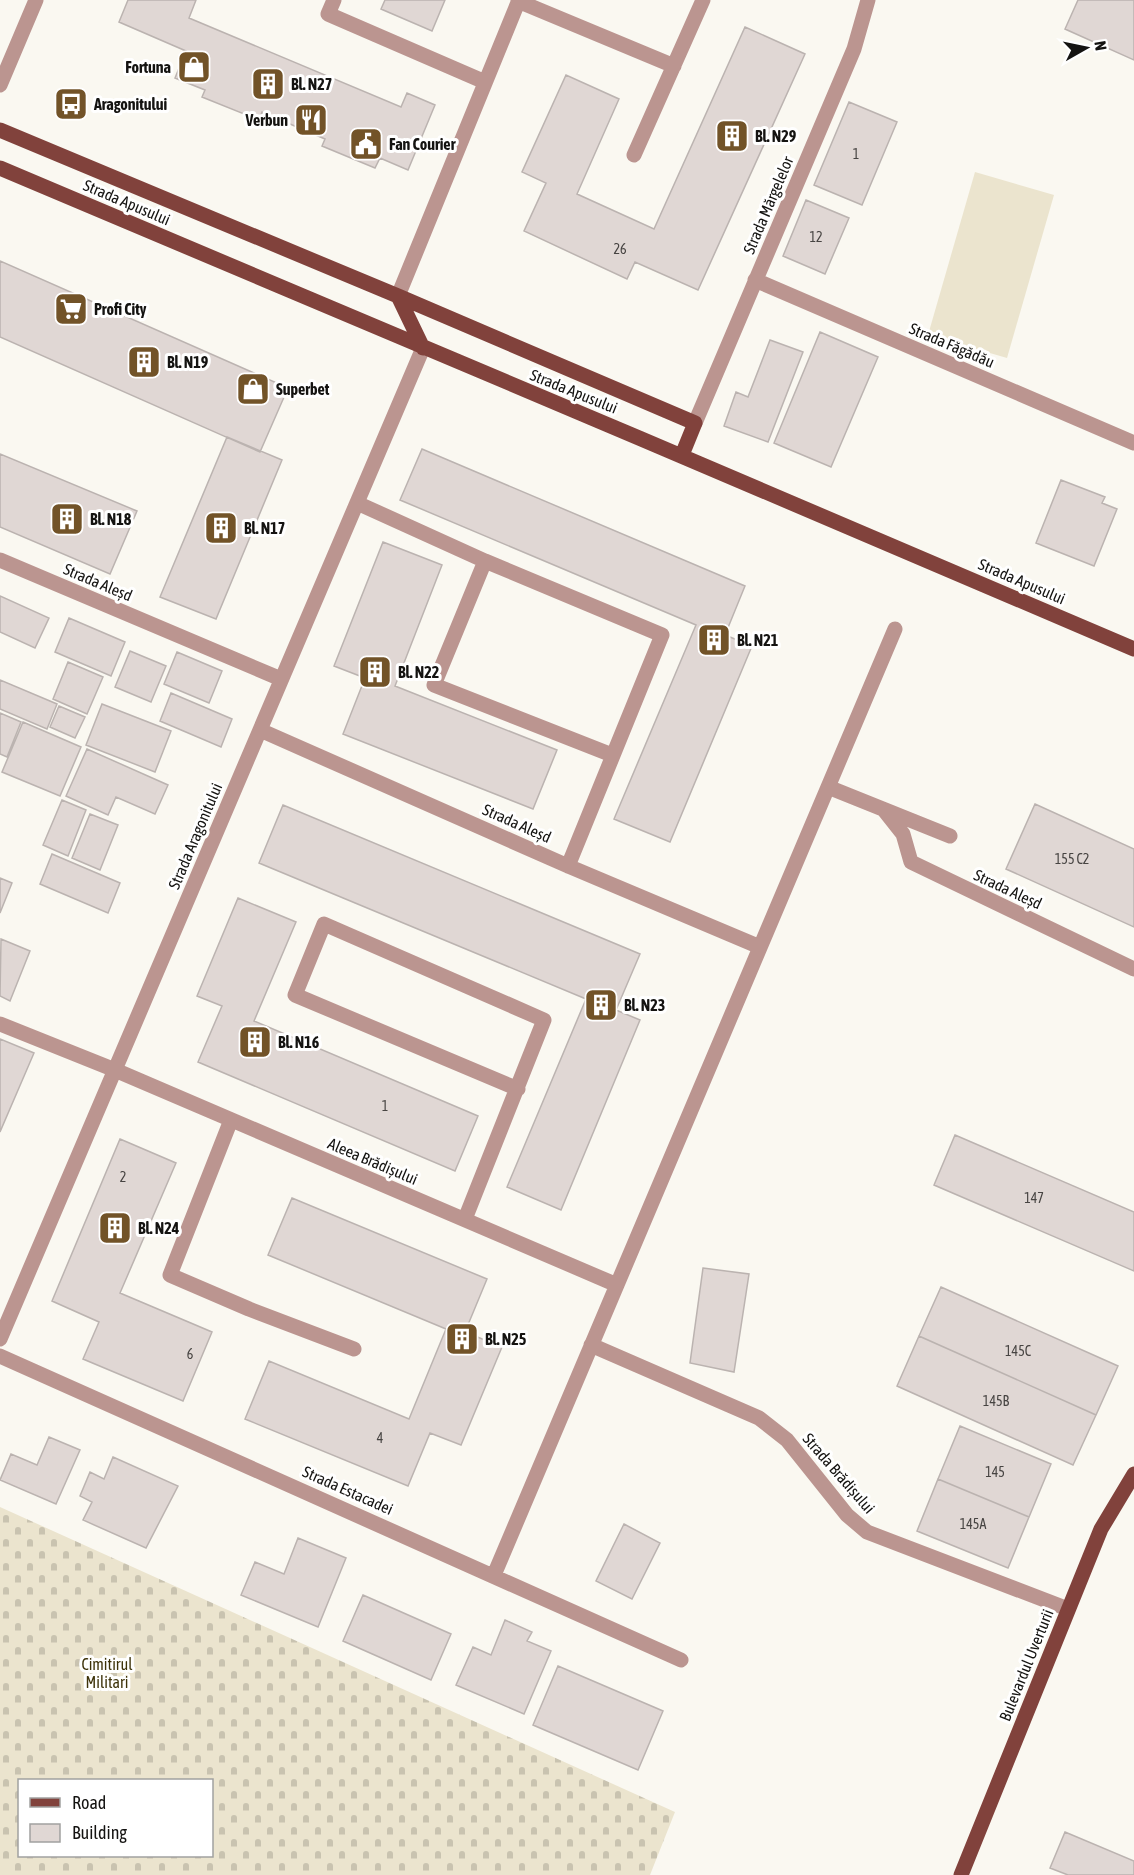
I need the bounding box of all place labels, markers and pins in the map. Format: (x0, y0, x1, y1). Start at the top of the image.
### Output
shop icon: Fortuna (176, 49, 212, 85)
place label: Fortuna (125, 58, 171, 76)
building icon: Bl. N27 (250, 66, 286, 102)
place label: Bl. N27 (291, 75, 332, 93)
bus stop icon: Aragonitului (53, 86, 89, 122)
place label: Aragonitului (93, 95, 168, 113)
restaurant icon: Verbun (293, 102, 329, 138)
place label: Verbun (245, 111, 288, 129)
building icon: Bl. N29 (714, 118, 750, 154)
public building icon: Fan Courier (348, 126, 384, 162)
place label: Bl. N29 (755, 127, 797, 145)
place label: Fan Courier (389, 135, 456, 153)
supermarket icon: Profi City (53, 291, 89, 327)
place label: Profi City (94, 300, 147, 318)
building icon: Bl. N19 (126, 344, 162, 380)
place label: Bl. N19 (167, 353, 209, 371)
shop icon: Superbet (235, 371, 271, 407)
place label: Superbet (276, 380, 330, 398)
building icon: Bl. N18 (49, 501, 85, 537)
place label: Bl. N18 (90, 510, 132, 528)
building icon: Bl. N17 (203, 510, 239, 546)
place label: Bl. N17 (244, 519, 285, 537)
building icon: Bl. N21 (696, 622, 732, 658)
place label: Bl. N21 (737, 631, 779, 649)
building icon: Bl. N22 (357, 654, 393, 690)
place label: Bl. N22 (398, 663, 439, 681)
building icon: Bl. N23 (583, 987, 619, 1023)
place label: Bl. N23 (624, 996, 665, 1014)
building icon: Bl. N16 (237, 1024, 273, 1060)
place label: Bl. N16 (278, 1033, 320, 1051)
building icon: Bl. N24 (97, 1210, 133, 1246)
place label: Bl. N24 (138, 1219, 180, 1237)
building icon: Bl. N25 (444, 1321, 480, 1357)
place label: Bl. N25 (485, 1330, 527, 1348)

